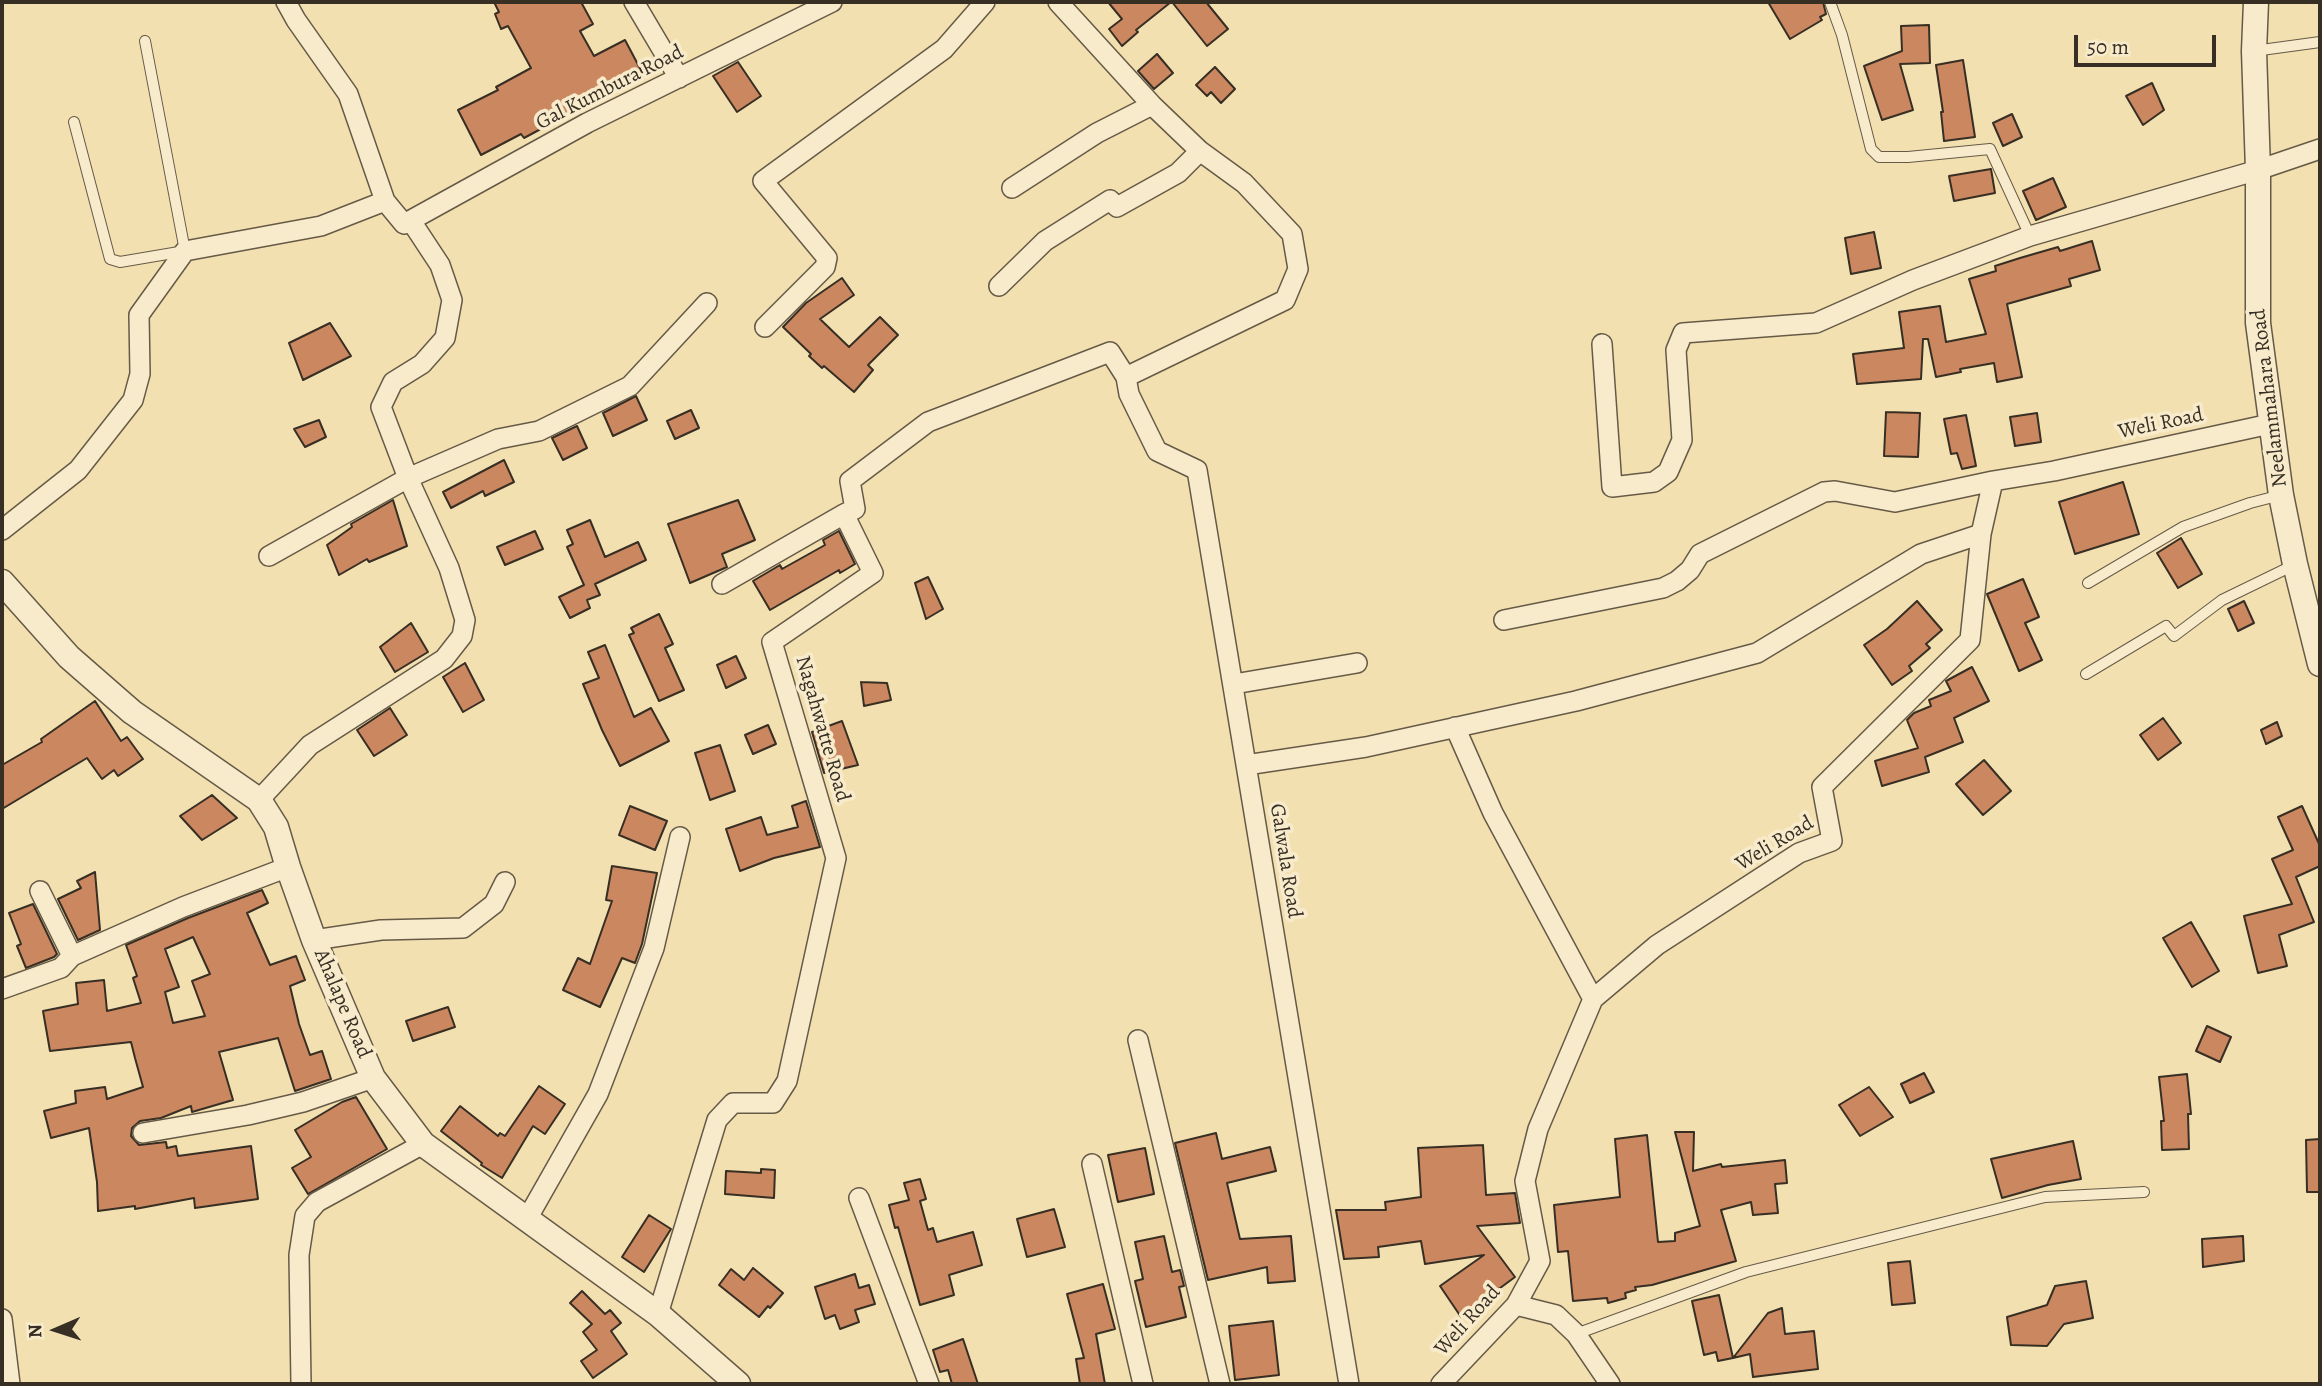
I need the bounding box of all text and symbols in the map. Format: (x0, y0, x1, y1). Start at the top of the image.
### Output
scale bar (2077, 21, 2219, 65)
text: 50 m (2087, 33, 2129, 61)
street label: Gal Kumbura Road (532, 40, 688, 136)
street label: Neelammahara Road (2247, 307, 2293, 489)
street label: Weli Road (2116, 403, 2206, 445)
street label: Nagahwatte Road (789, 653, 855, 805)
street label: Galwala Road (1264, 802, 1306, 920)
street label: Weli Road (1732, 811, 1818, 877)
street label: Ahalape Road (308, 946, 376, 1062)
street label: Weli Road (1430, 1280, 1506, 1362)
north arrow (21, 1295, 91, 1365)
text: N (22, 1324, 48, 1339)

